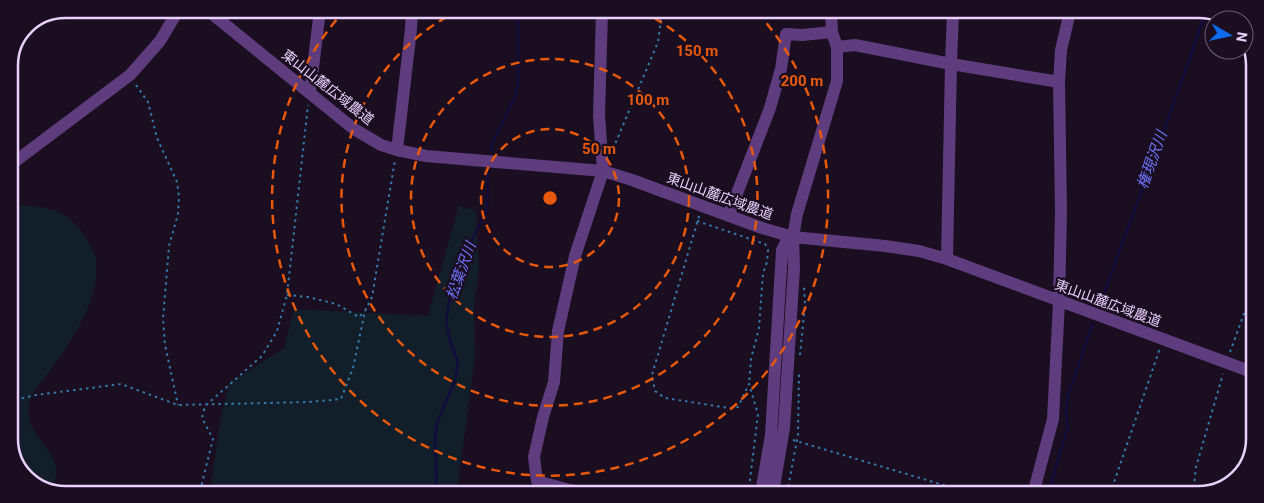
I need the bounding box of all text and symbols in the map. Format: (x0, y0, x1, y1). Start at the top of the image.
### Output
north arrow (1204, 10, 1254, 60)
text: N (1233, 31, 1251, 43)
text: 150 m (676, 42, 718, 60)
street label: 東山山麓広域農道 (279, 46, 377, 128)
text: 200 m (781, 72, 823, 90)
text: 100 m (627, 91, 669, 109)
water label: 権現沢川 (1133, 127, 1171, 191)
text: 50 m (582, 140, 616, 158)
street label: 東山山麓広域農道 (665, 169, 775, 223)
centre of rings (541, 189, 559, 207)
water label: 松葉沢川 (442, 238, 480, 302)
street label: 東山山麓広域農道 (1053, 276, 1163, 330)

